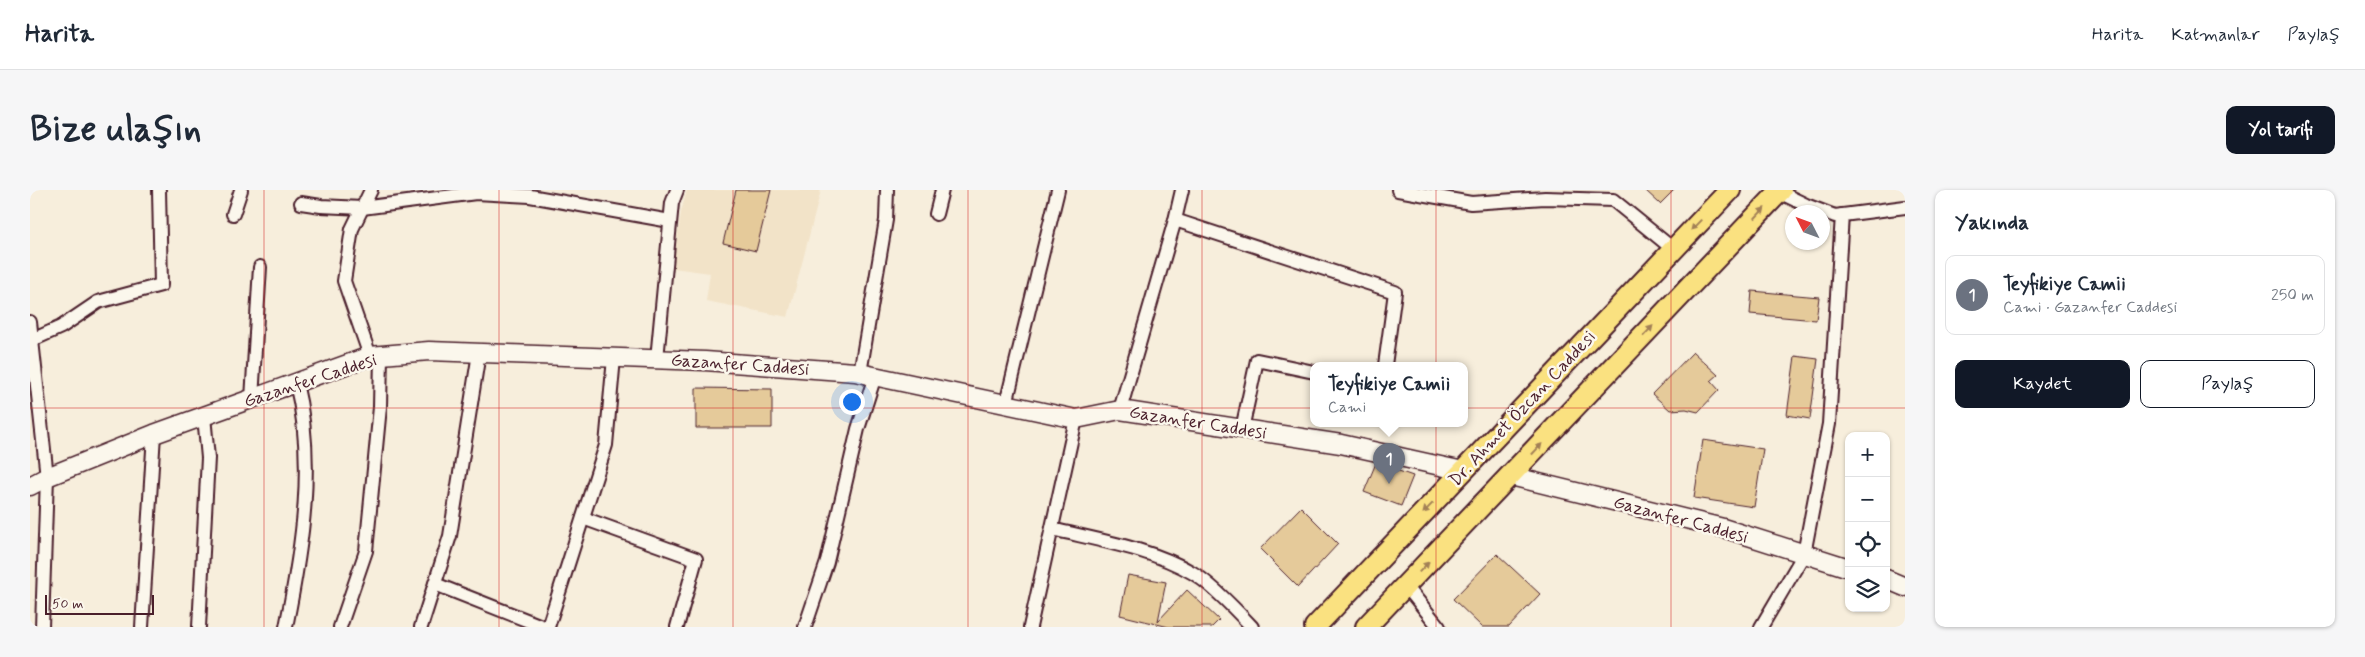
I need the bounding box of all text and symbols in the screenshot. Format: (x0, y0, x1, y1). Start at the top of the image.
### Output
text: Harita (25, 19, 94, 50)
text: Harita (2092, 23, 2143, 47)
text: Katmanlar (2171, 23, 2260, 47)
text: Paylaş (2288, 23, 2340, 47)
button: Yol tarifi (2226, 106, 2335, 154)
text: Bize ulaşın (30, 107, 201, 153)
north arrow (1785, 205, 1830, 250)
one-way arrow (1754, 207, 1766, 219)
text: Yakında (1955, 209, 2029, 237)
one-way arrow (1690, 219, 1702, 231)
text: Teyfikiye Camii (2003, 272, 2126, 297)
text: 1 (1968, 285, 1976, 306)
text: 250 m (2271, 285, 2314, 306)
text: Cami · Gazanfer Caddesi (2003, 297, 2177, 318)
street label: Dr. Ahmet Özcan Caddesi (1444, 325, 1602, 492)
one-way arrow (1642, 325, 1654, 337)
street label: Gazanfer Caddesi (241, 348, 380, 414)
street label: Gazanfer Caddesi (670, 348, 810, 382)
button: Kaydet (1955, 360, 2130, 408)
button: Paylaş (2140, 360, 2315, 408)
popup (1310, 362, 1468, 427)
text: Teyfikiye Camii (1328, 372, 1450, 397)
your location (839, 389, 865, 415)
text: Cami (1328, 397, 1366, 418)
street label: Gazanfer Caddesi (1128, 400, 1268, 446)
map controls (1845, 432, 1890, 612)
button: + (1845, 432, 1890, 477)
pin: 1 (1373, 443, 1405, 484)
one-way arrow (1531, 444, 1543, 456)
button: − (1845, 477, 1890, 522)
street label: Gazanfer Caddesi (1611, 490, 1751, 549)
one-way arrow (1422, 502, 1434, 514)
button: locate (1845, 522, 1890, 567)
one-way arrow (1418, 561, 1430, 573)
button: layers (1845, 567, 1890, 612)
scale bar (45, 592, 154, 615)
text: 50 m (52, 595, 83, 613)

